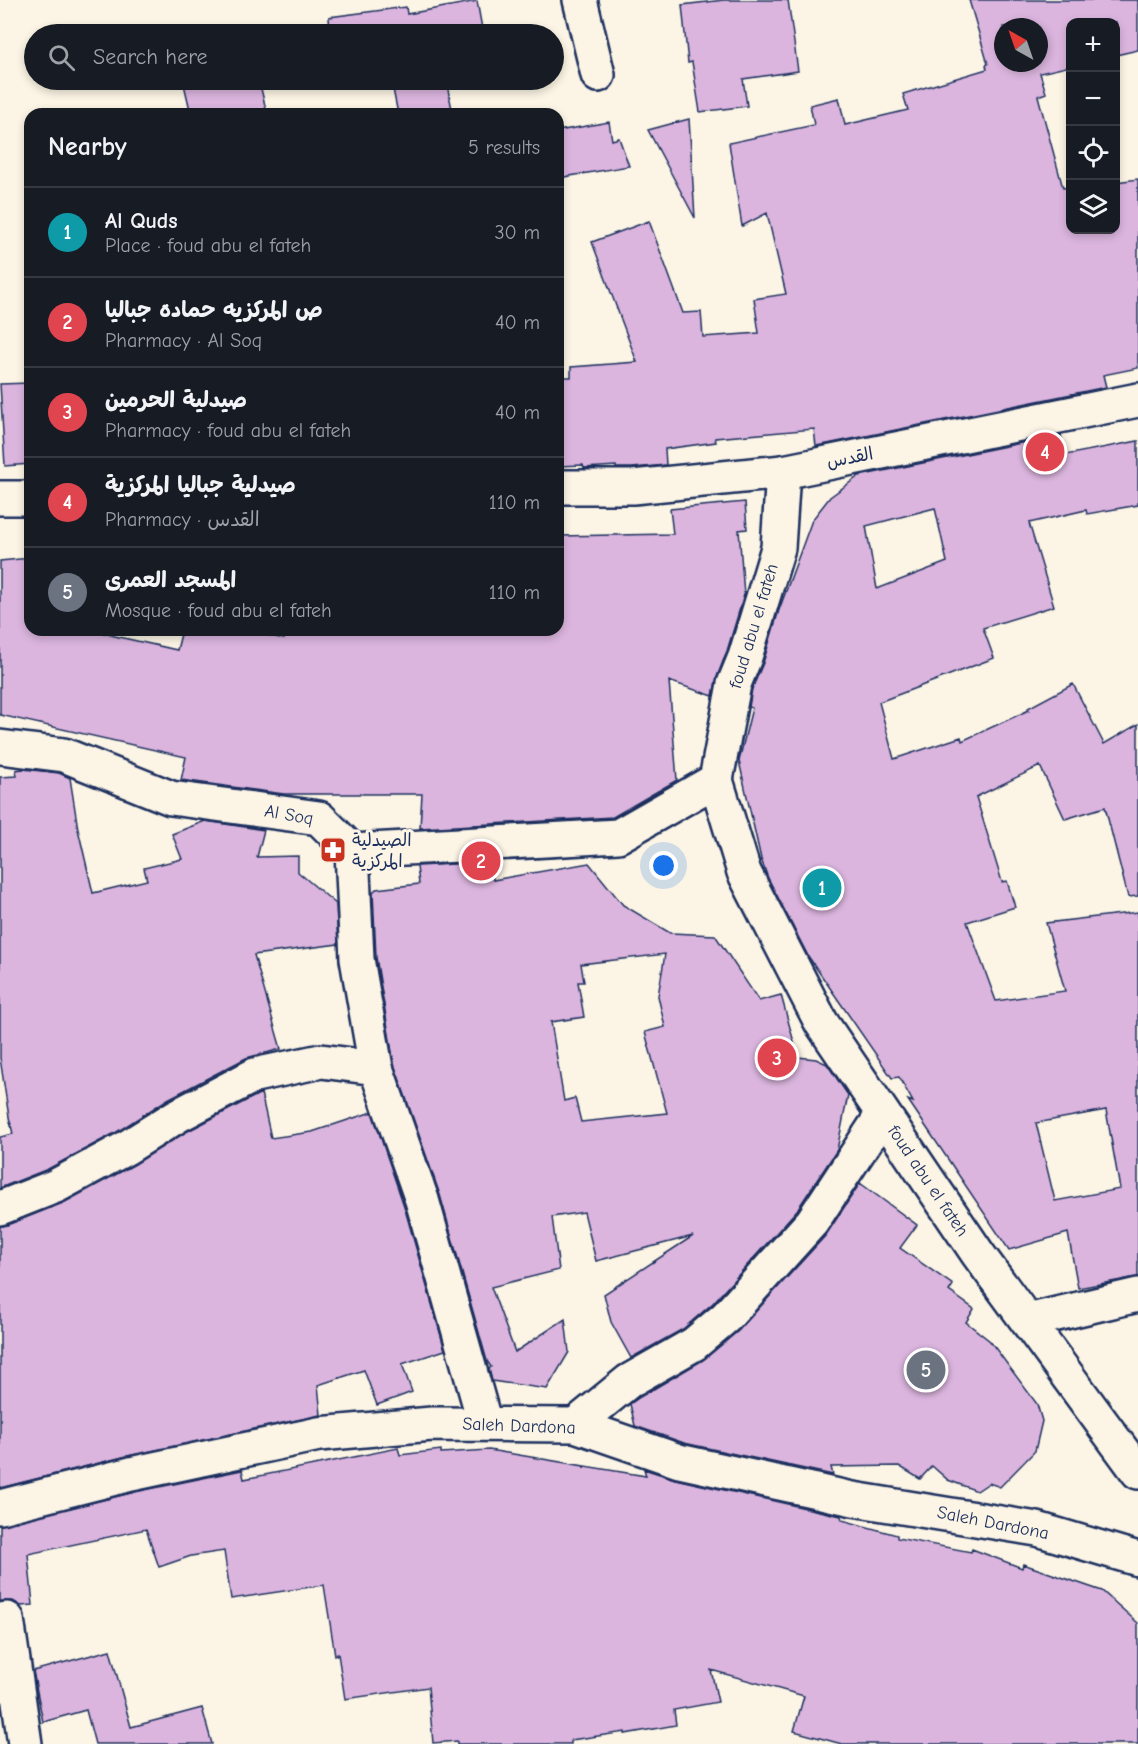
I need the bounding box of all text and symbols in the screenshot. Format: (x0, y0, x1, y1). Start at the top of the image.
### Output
north arrow (994, 18, 1048, 72)
map controls (1066, 18, 1120, 234)
button: + (1066, 18, 1120, 72)
search box (24, 24, 564, 90)
icon: search (45, 41, 78, 74)
text: Search here (93, 44, 208, 70)
button: − (1066, 72, 1120, 126)
button: locate (1066, 126, 1120, 180)
text: Nearby (48, 132, 127, 162)
text: 5 results (468, 136, 540, 159)
button: layers (1066, 180, 1120, 234)
text: Al Quds (105, 208, 178, 234)
text: 1 (64, 221, 71, 244)
text: 30 m (494, 221, 540, 244)
text: Place · foud abu el fateh (105, 234, 311, 257)
text: ص المركزيه حماده جباليا (105, 297, 323, 323)
text: 2 (63, 311, 72, 334)
text: 40 m (495, 311, 540, 334)
text: Pharmacy · Al Soq (105, 329, 262, 352)
text: صيدلية الحرمين (105, 387, 247, 413)
text: 3 (63, 401, 72, 424)
text: 40 m (495, 401, 540, 424)
text: Pharmacy · foud abu el fateh (105, 419, 351, 442)
pin: 4 (1026, 430, 1064, 474)
street label: القدس (825, 443, 875, 473)
text: صيدلية جباليا المركزية (105, 472, 296, 498)
text: 4 (63, 491, 72, 514)
text: 110 m (489, 491, 540, 514)
text: Pharmacy · القدس (105, 508, 260, 531)
street label: foud abu el fateh (725, 561, 783, 692)
text: المسجد العمرى (105, 567, 236, 593)
text: 5 (62, 581, 73, 604)
text: 110 m (489, 581, 540, 604)
text: Mosque · foud abu el fateh (105, 599, 332, 622)
street label: Al Soq (263, 800, 315, 830)
place label: الصيدلية المركزية (352, 830, 412, 872)
pharmacy icon: الصيدلية المركزية (318, 835, 348, 865)
pin: 2 (462, 838, 500, 884)
your location (649, 851, 678, 880)
pin: 1 (802, 866, 842, 910)
pin: 3 (758, 1036, 796, 1080)
street label: foud abu el fateh (883, 1121, 973, 1240)
pin: 5 (906, 1348, 946, 1392)
street label: Saleh Dardona (462, 1414, 576, 1438)
street label: Saleh Dardona (935, 1502, 1051, 1544)

